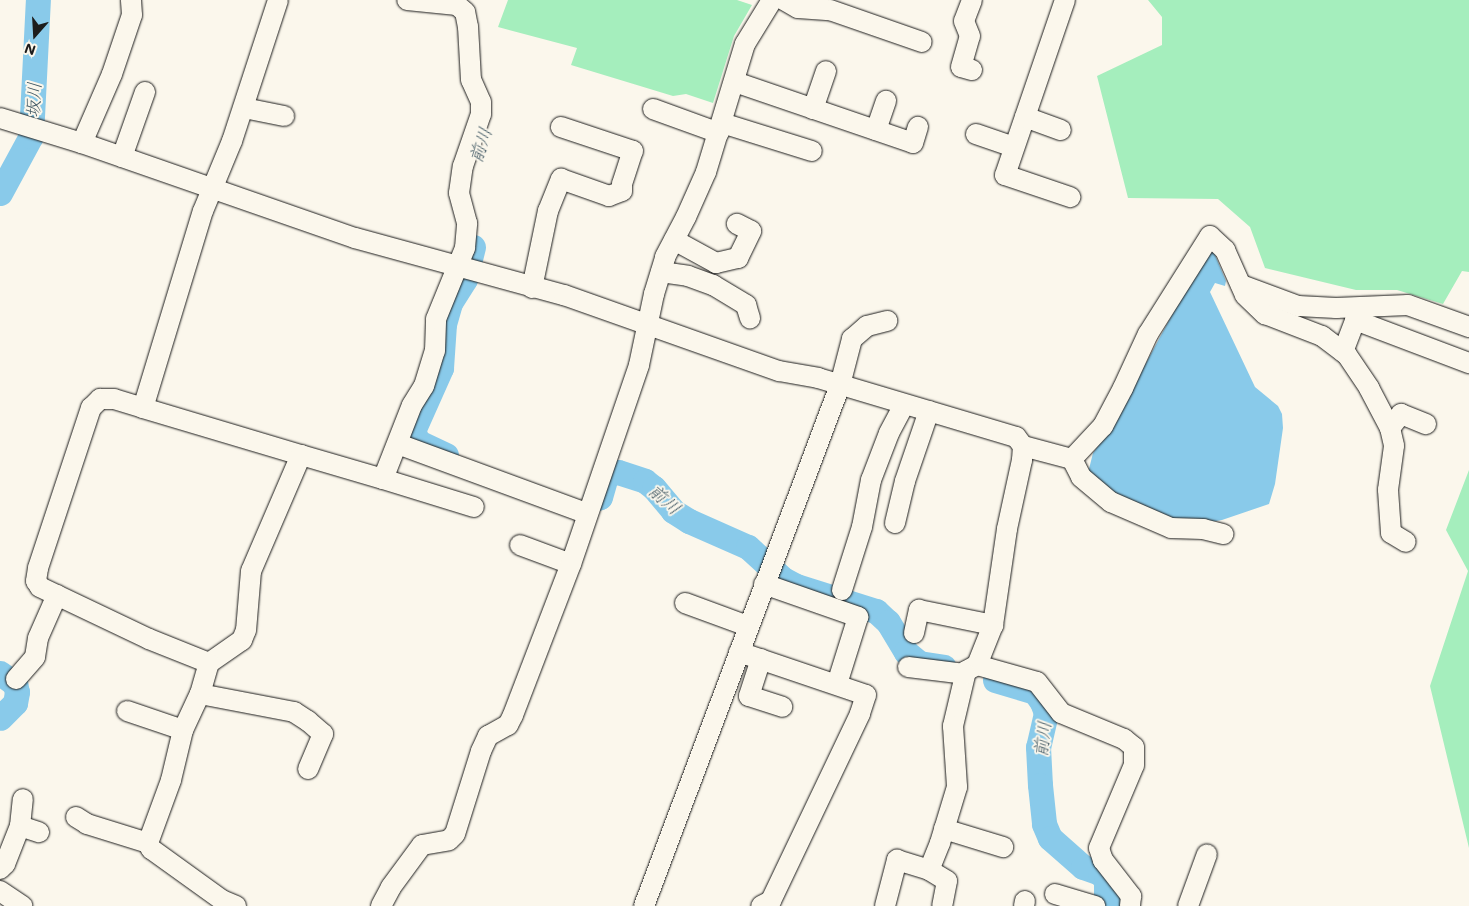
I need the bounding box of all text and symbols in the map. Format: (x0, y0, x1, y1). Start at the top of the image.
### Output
north arrow (10, 10, 60, 60)
text: N (22, 39, 38, 60)
water label: 坂川 (21, 81, 45, 119)
water label: 前川 (464, 125, 496, 165)
water label: 前川 (644, 479, 686, 519)
water label: 前川 (1029, 720, 1055, 758)

